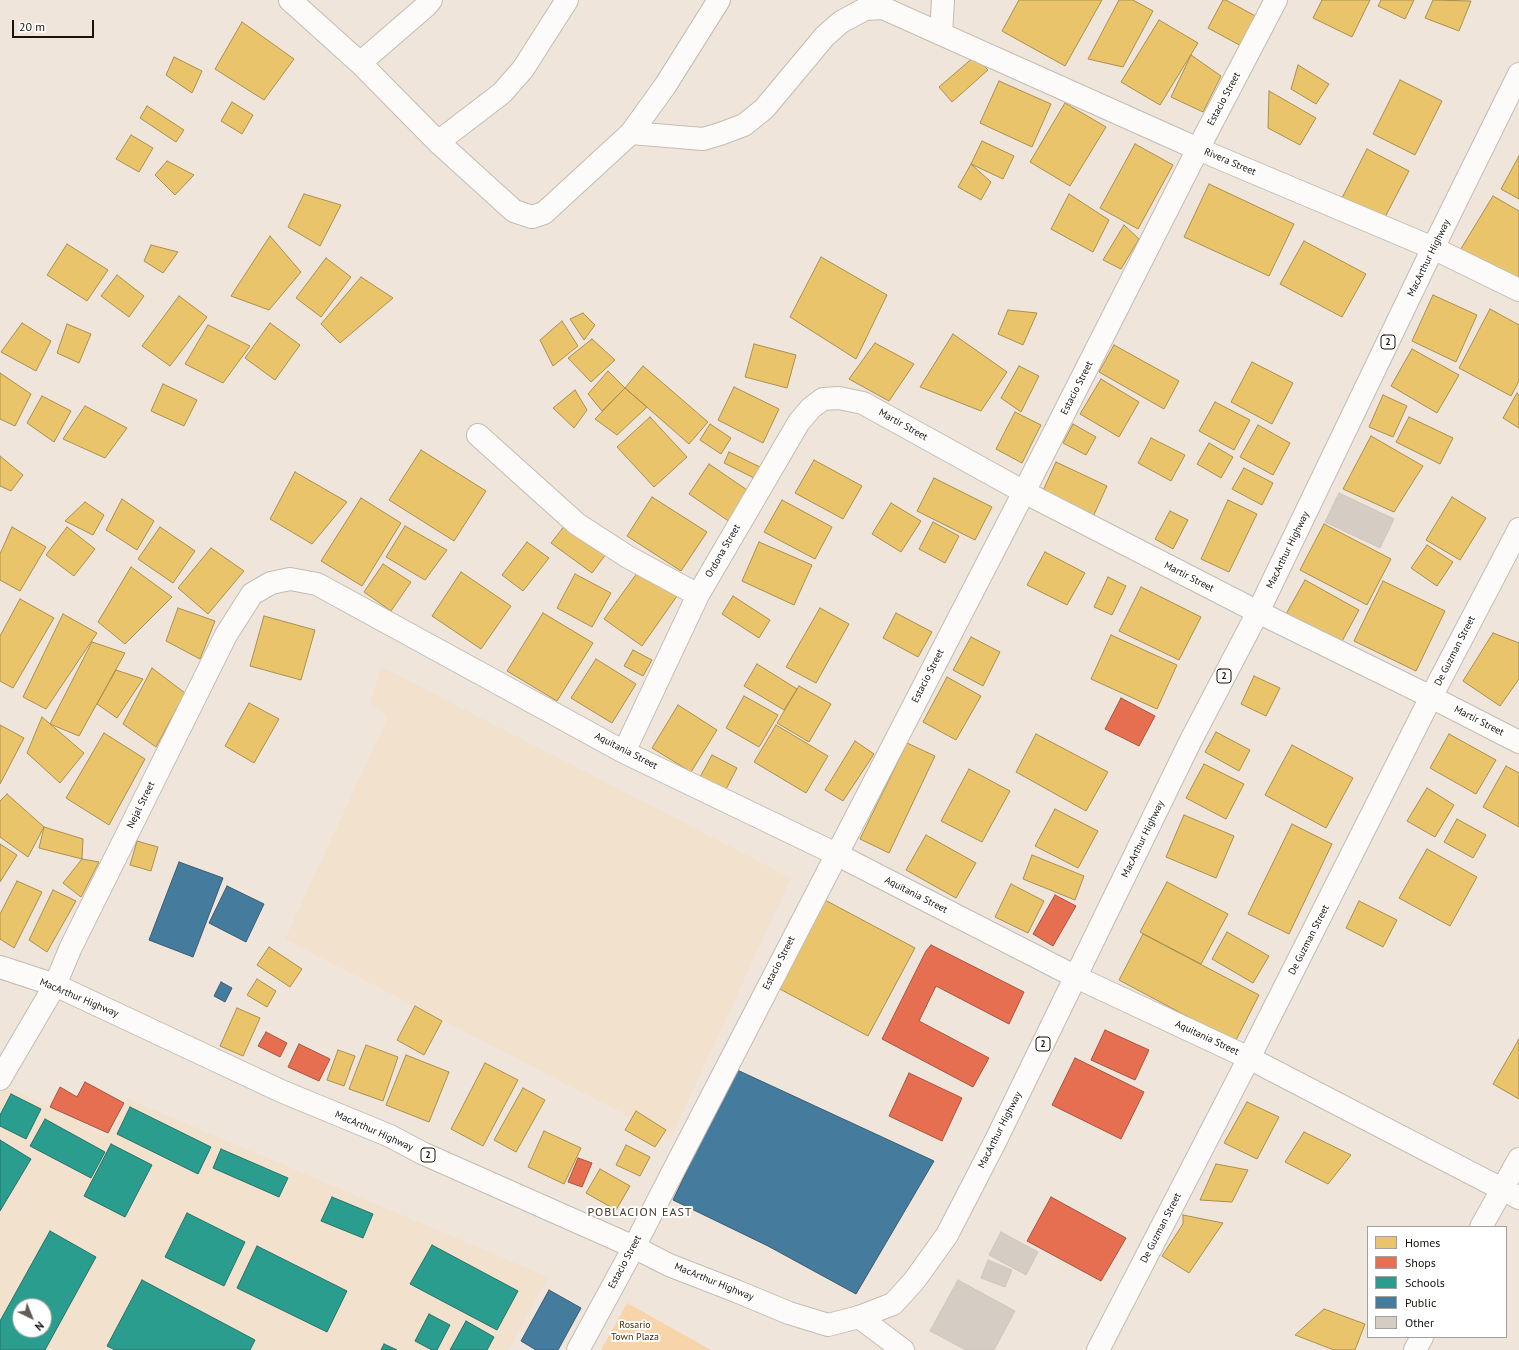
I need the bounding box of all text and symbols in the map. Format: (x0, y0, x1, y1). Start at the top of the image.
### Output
scale bar (14, 12, 96, 38)
text: 20 m (19, 19, 45, 34)
street label: Estacio Street (1205, 70, 1243, 128)
street label: Rivera Street (1202, 146, 1258, 178)
street label: MacArthur Highway (1405, 217, 1453, 299)
road number: 2 (1381, 335, 1395, 349)
street label: Estacio Street (1058, 359, 1096, 417)
street label: Martir Street (876, 407, 930, 443)
street label: MacArthur Highway (1264, 509, 1312, 591)
street label: Ordona Street (703, 522, 743, 580)
street label: Martir Street (1162, 559, 1216, 595)
street label: De Guzman Street (1432, 614, 1478, 688)
street label: Estacio Street (909, 647, 947, 705)
road number: 2 (1217, 669, 1231, 683)
street label: Martir Street (1452, 703, 1506, 739)
street label: Aquitania Street (593, 730, 659, 772)
street label: Nejal Street (125, 780, 157, 830)
street label: MacArthur Highway (1119, 798, 1167, 880)
street label: Aquitania Street (883, 874, 949, 916)
street label: De Guzman Street (1286, 903, 1332, 977)
street label: Estacio Street (760, 934, 798, 992)
street label: MacArthur Highway (38, 976, 120, 1020)
street label: Aquitania Street (1173, 1018, 1241, 1058)
road number: 2 (1036, 1037, 1050, 1051)
street label: MacArthur Highway (975, 1090, 1025, 1170)
street label: MacArthur Highway (333, 1108, 415, 1154)
road number: 2 (421, 1148, 435, 1162)
street label: De Guzman Street (1138, 1191, 1184, 1265)
district label: POBLACION EAST (587, 1206, 693, 1220)
legend (1367, 1226, 1507, 1338)
street label: Estacio Street (606, 1233, 644, 1291)
text: Homes (1405, 1235, 1440, 1250)
text: Shops (1405, 1255, 1436, 1270)
street label: MacArthur Highway (673, 1261, 755, 1303)
text: Schools (1405, 1275, 1445, 1290)
text: Public (1405, 1295, 1436, 1310)
north arrow (12, 1298, 52, 1338)
text: Other (1405, 1315, 1434, 1330)
text: N (32, 1318, 47, 1334)
park label: Rosario Town Plaza (611, 1319, 659, 1342)

